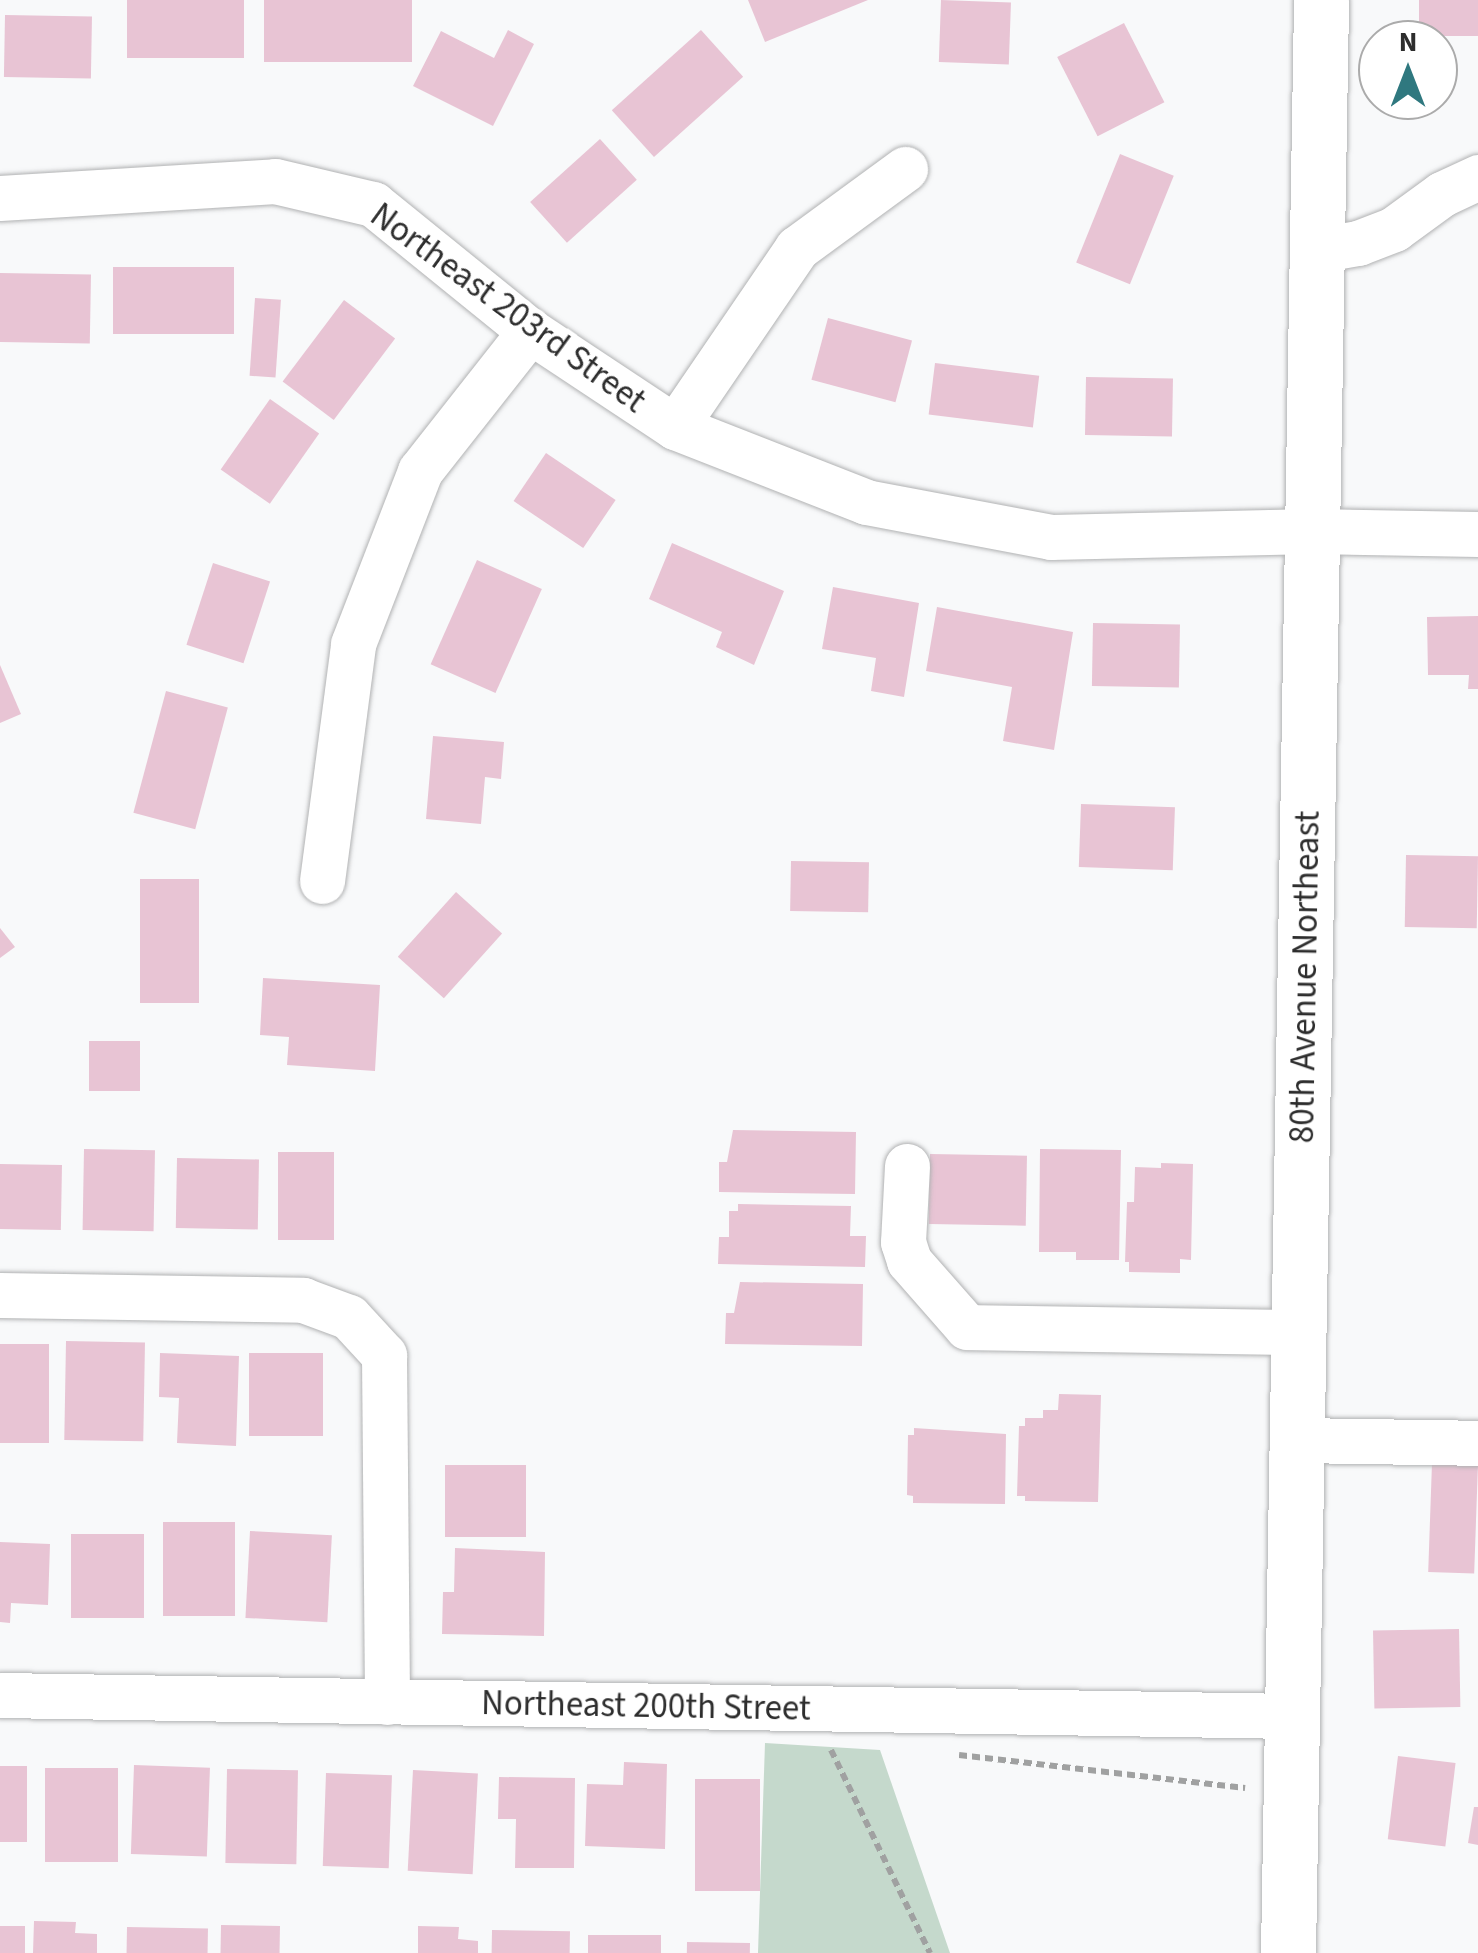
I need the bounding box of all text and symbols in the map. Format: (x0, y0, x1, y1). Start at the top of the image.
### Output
north arrow (1358, 20, 1458, 120)
text: N (1399, 22, 1417, 62)
street label: Northeast 203rd Street (362, 194, 654, 422)
street label: 80th Avenue Northeast (1281, 810, 1329, 1144)
street label: Northeast 200th Street (481, 1682, 811, 1730)

